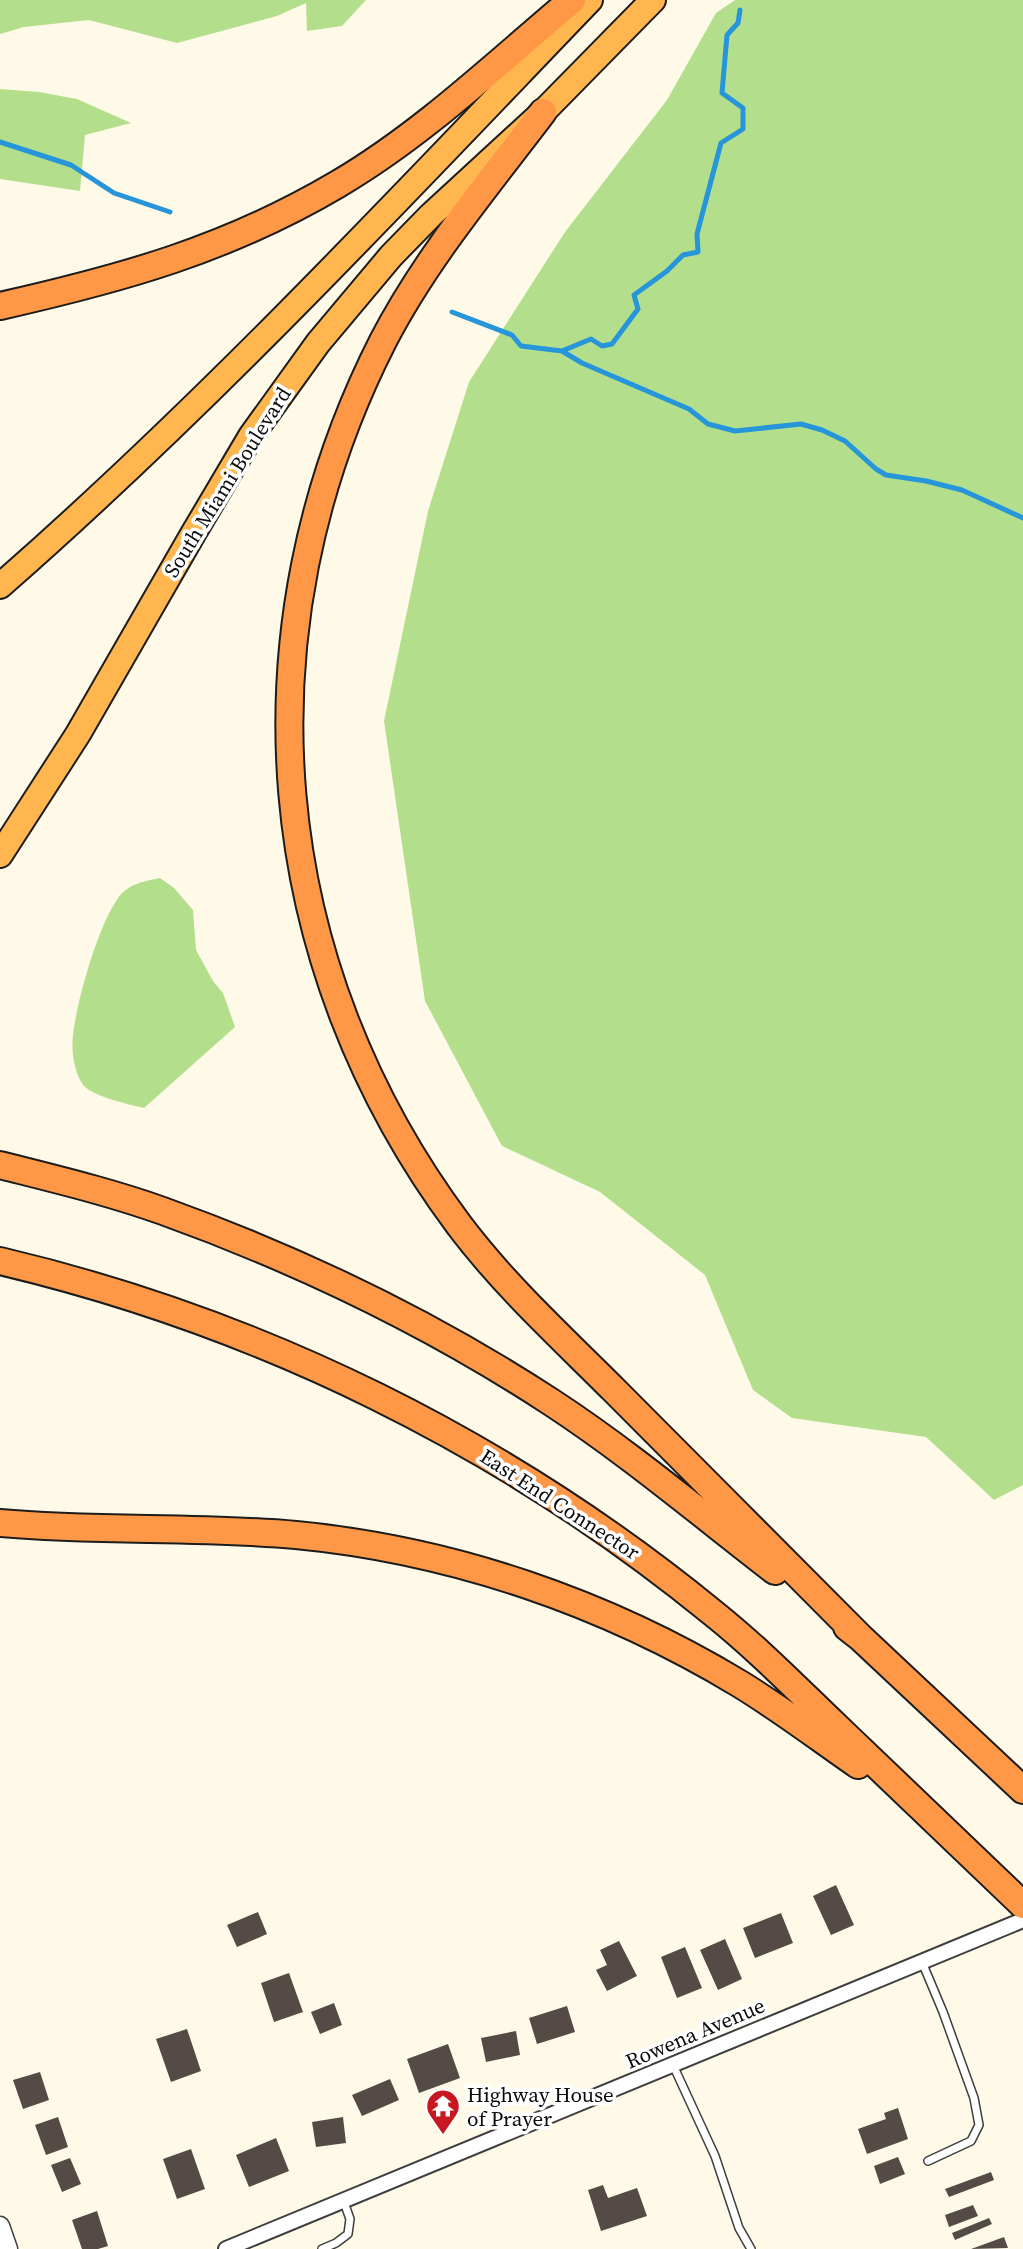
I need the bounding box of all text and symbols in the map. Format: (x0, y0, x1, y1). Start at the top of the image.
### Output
street label: South Miami Boulevard (157, 381, 297, 583)
street label: East End Connector (475, 1442, 645, 1567)
street label: Rowena Avenue (621, 1991, 769, 2075)
place label: Highway House of Prayer (467, 2080, 614, 2133)
temple icon: Highway House of Prayer (424, 2087, 462, 2136)

